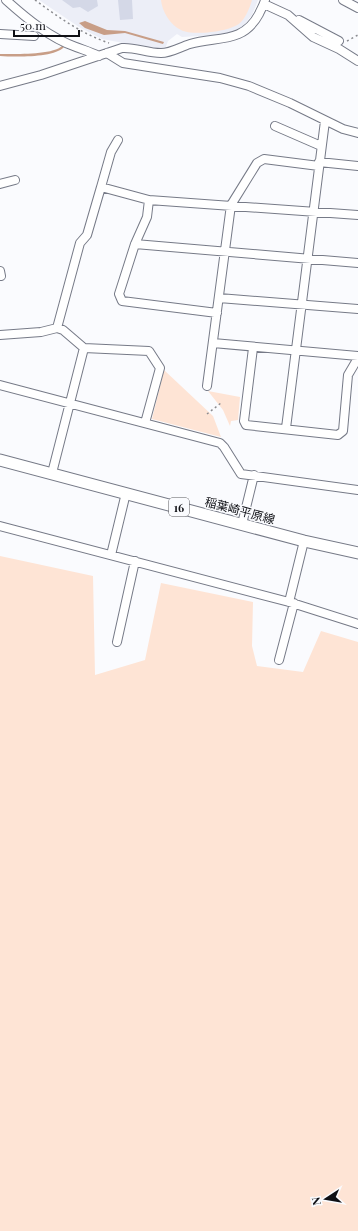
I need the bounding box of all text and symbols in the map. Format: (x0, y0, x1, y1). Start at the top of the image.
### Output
scale bar (14, 12, 79, 38)
text: 50 m (20, 17, 46, 33)
street label: 稲葉崎平原線 (203, 493, 277, 527)
road number: 16 (169, 498, 189, 516)
north arrow (306, 1179, 346, 1219)
text: N (308, 1196, 324, 1207)

